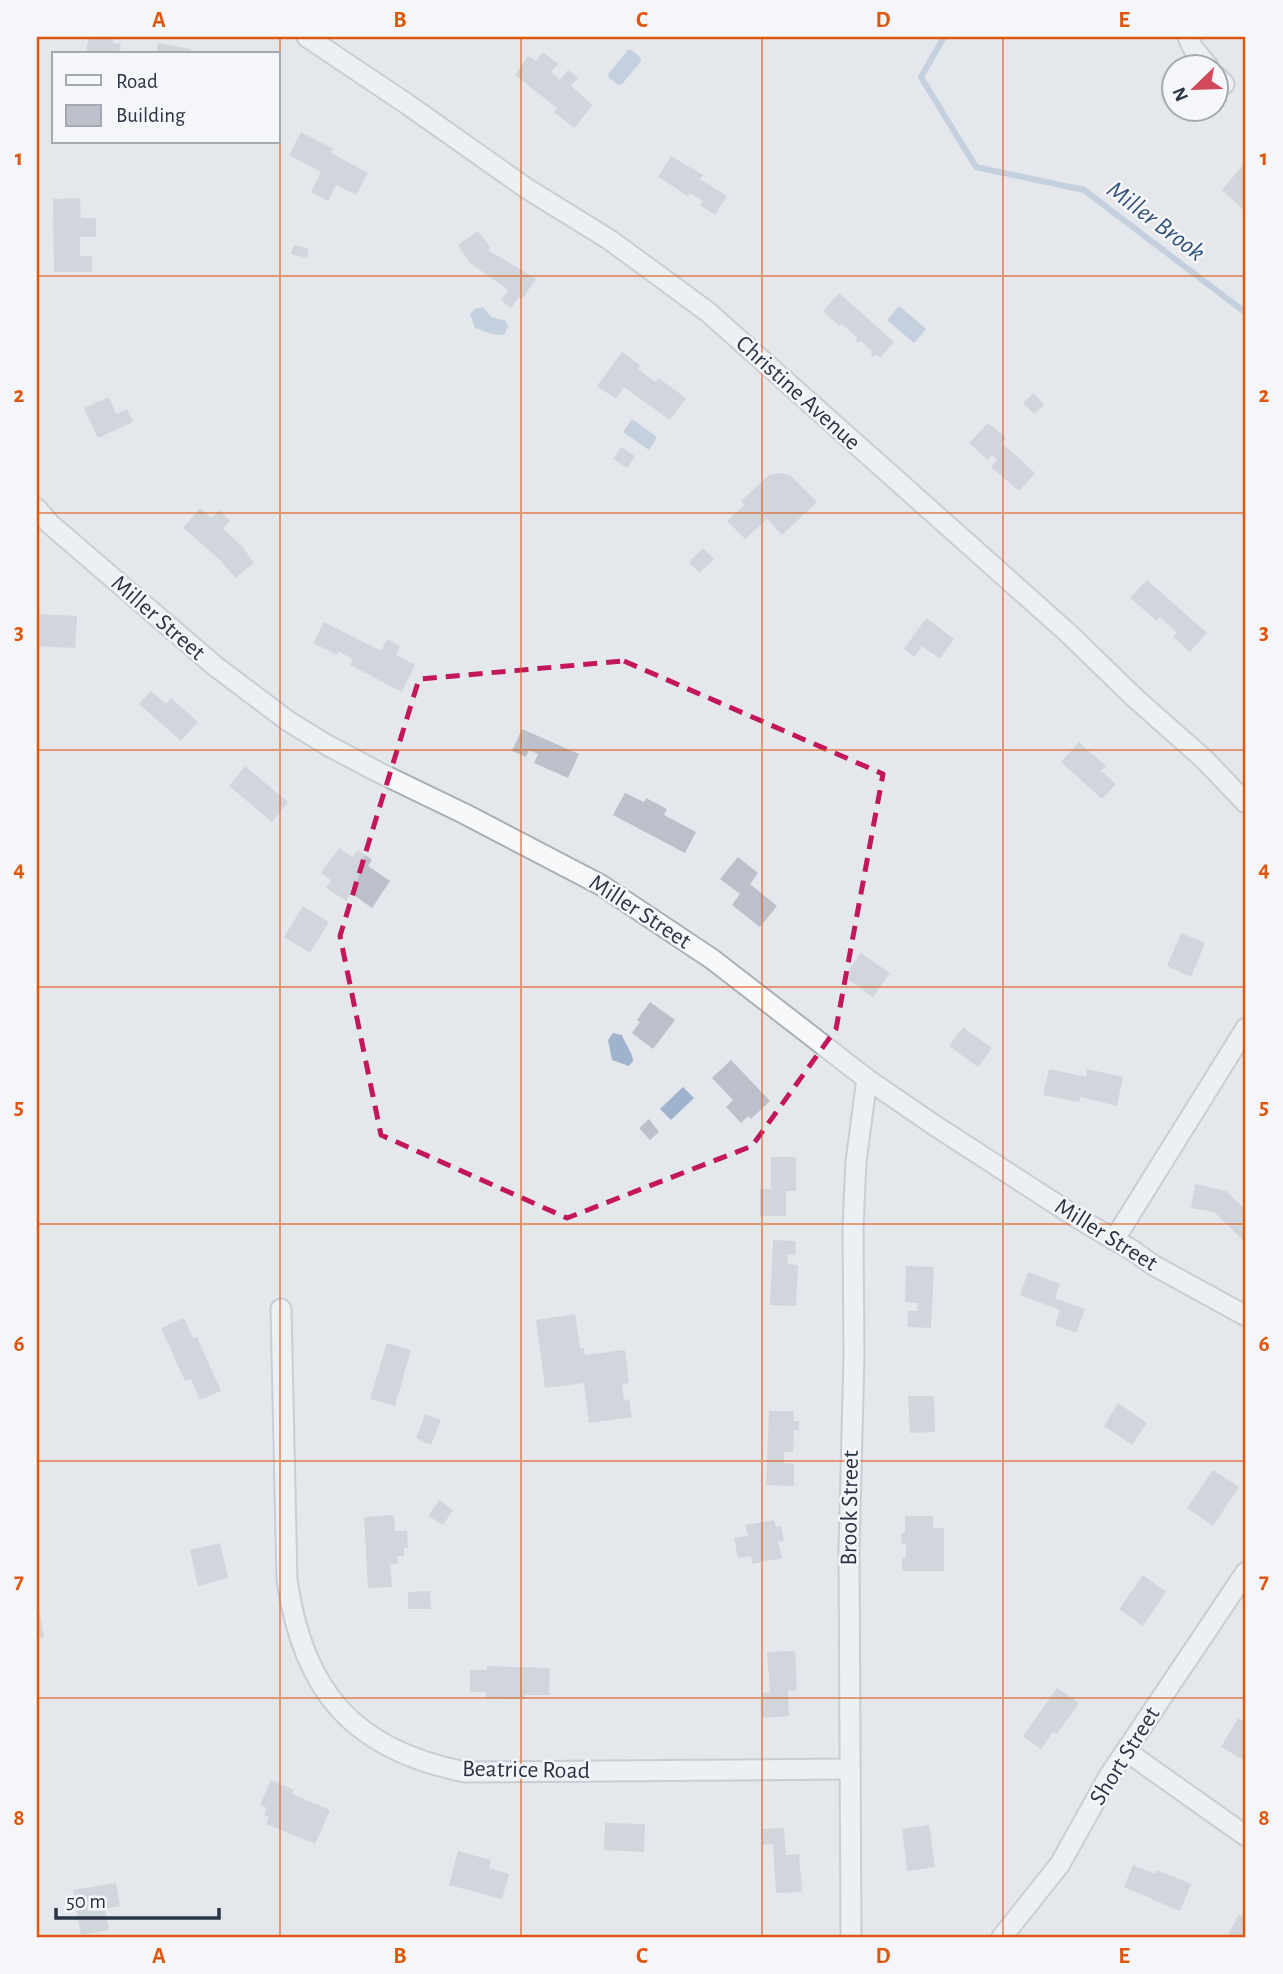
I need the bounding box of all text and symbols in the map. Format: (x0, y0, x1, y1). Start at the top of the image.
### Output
text: A (152, 9, 166, 32)
text: B (393, 9, 407, 32)
text: C (636, 9, 648, 32)
text: D (875, 9, 891, 32)
text: E (1118, 9, 1130, 32)
legend (52, 52, 280, 144)
north arrow (1160, 52, 1230, 122)
text: Road (116, 71, 158, 92)
text: N (1169, 84, 1192, 104)
text: Building (116, 105, 186, 126)
text: 1 (15, 147, 23, 170)
text: 1 (1260, 147, 1268, 170)
water label: Miller Brook (1102, 176, 1210, 266)
street label: Christine Avenue (731, 331, 865, 455)
text: 2 (14, 384, 25, 407)
text: 2 (1259, 384, 1270, 407)
street label: Miller Street (106, 571, 210, 665)
text: 3 (14, 621, 24, 644)
text: 3 (1259, 621, 1269, 644)
text: 4 (13, 858, 25, 881)
text: 4 (1258, 858, 1270, 881)
street label: Miller Street (585, 870, 695, 954)
text: 5 (14, 1096, 24, 1119)
text: 5 (1259, 1096, 1269, 1119)
street label: Miller Street (1051, 1194, 1162, 1276)
text: 6 (13, 1333, 25, 1356)
text: 6 (1258, 1333, 1270, 1356)
street label: Brook Street (837, 1450, 863, 1566)
text: 7 (14, 1570, 24, 1593)
text: 7 (1259, 1570, 1269, 1593)
street label: Short Street (1085, 1702, 1165, 1809)
street label: Beatrice Road (462, 1757, 590, 1783)
text: 8 (13, 1807, 25, 1830)
text: 8 (1258, 1807, 1270, 1830)
scale bar (56, 1876, 219, 1920)
text: 50 m (66, 1891, 106, 1912)
text: A (152, 1945, 166, 1968)
text: B (393, 1945, 407, 1968)
text: C (636, 1945, 648, 1968)
text: D (875, 1945, 891, 1968)
text: E (1118, 1945, 1130, 1968)

